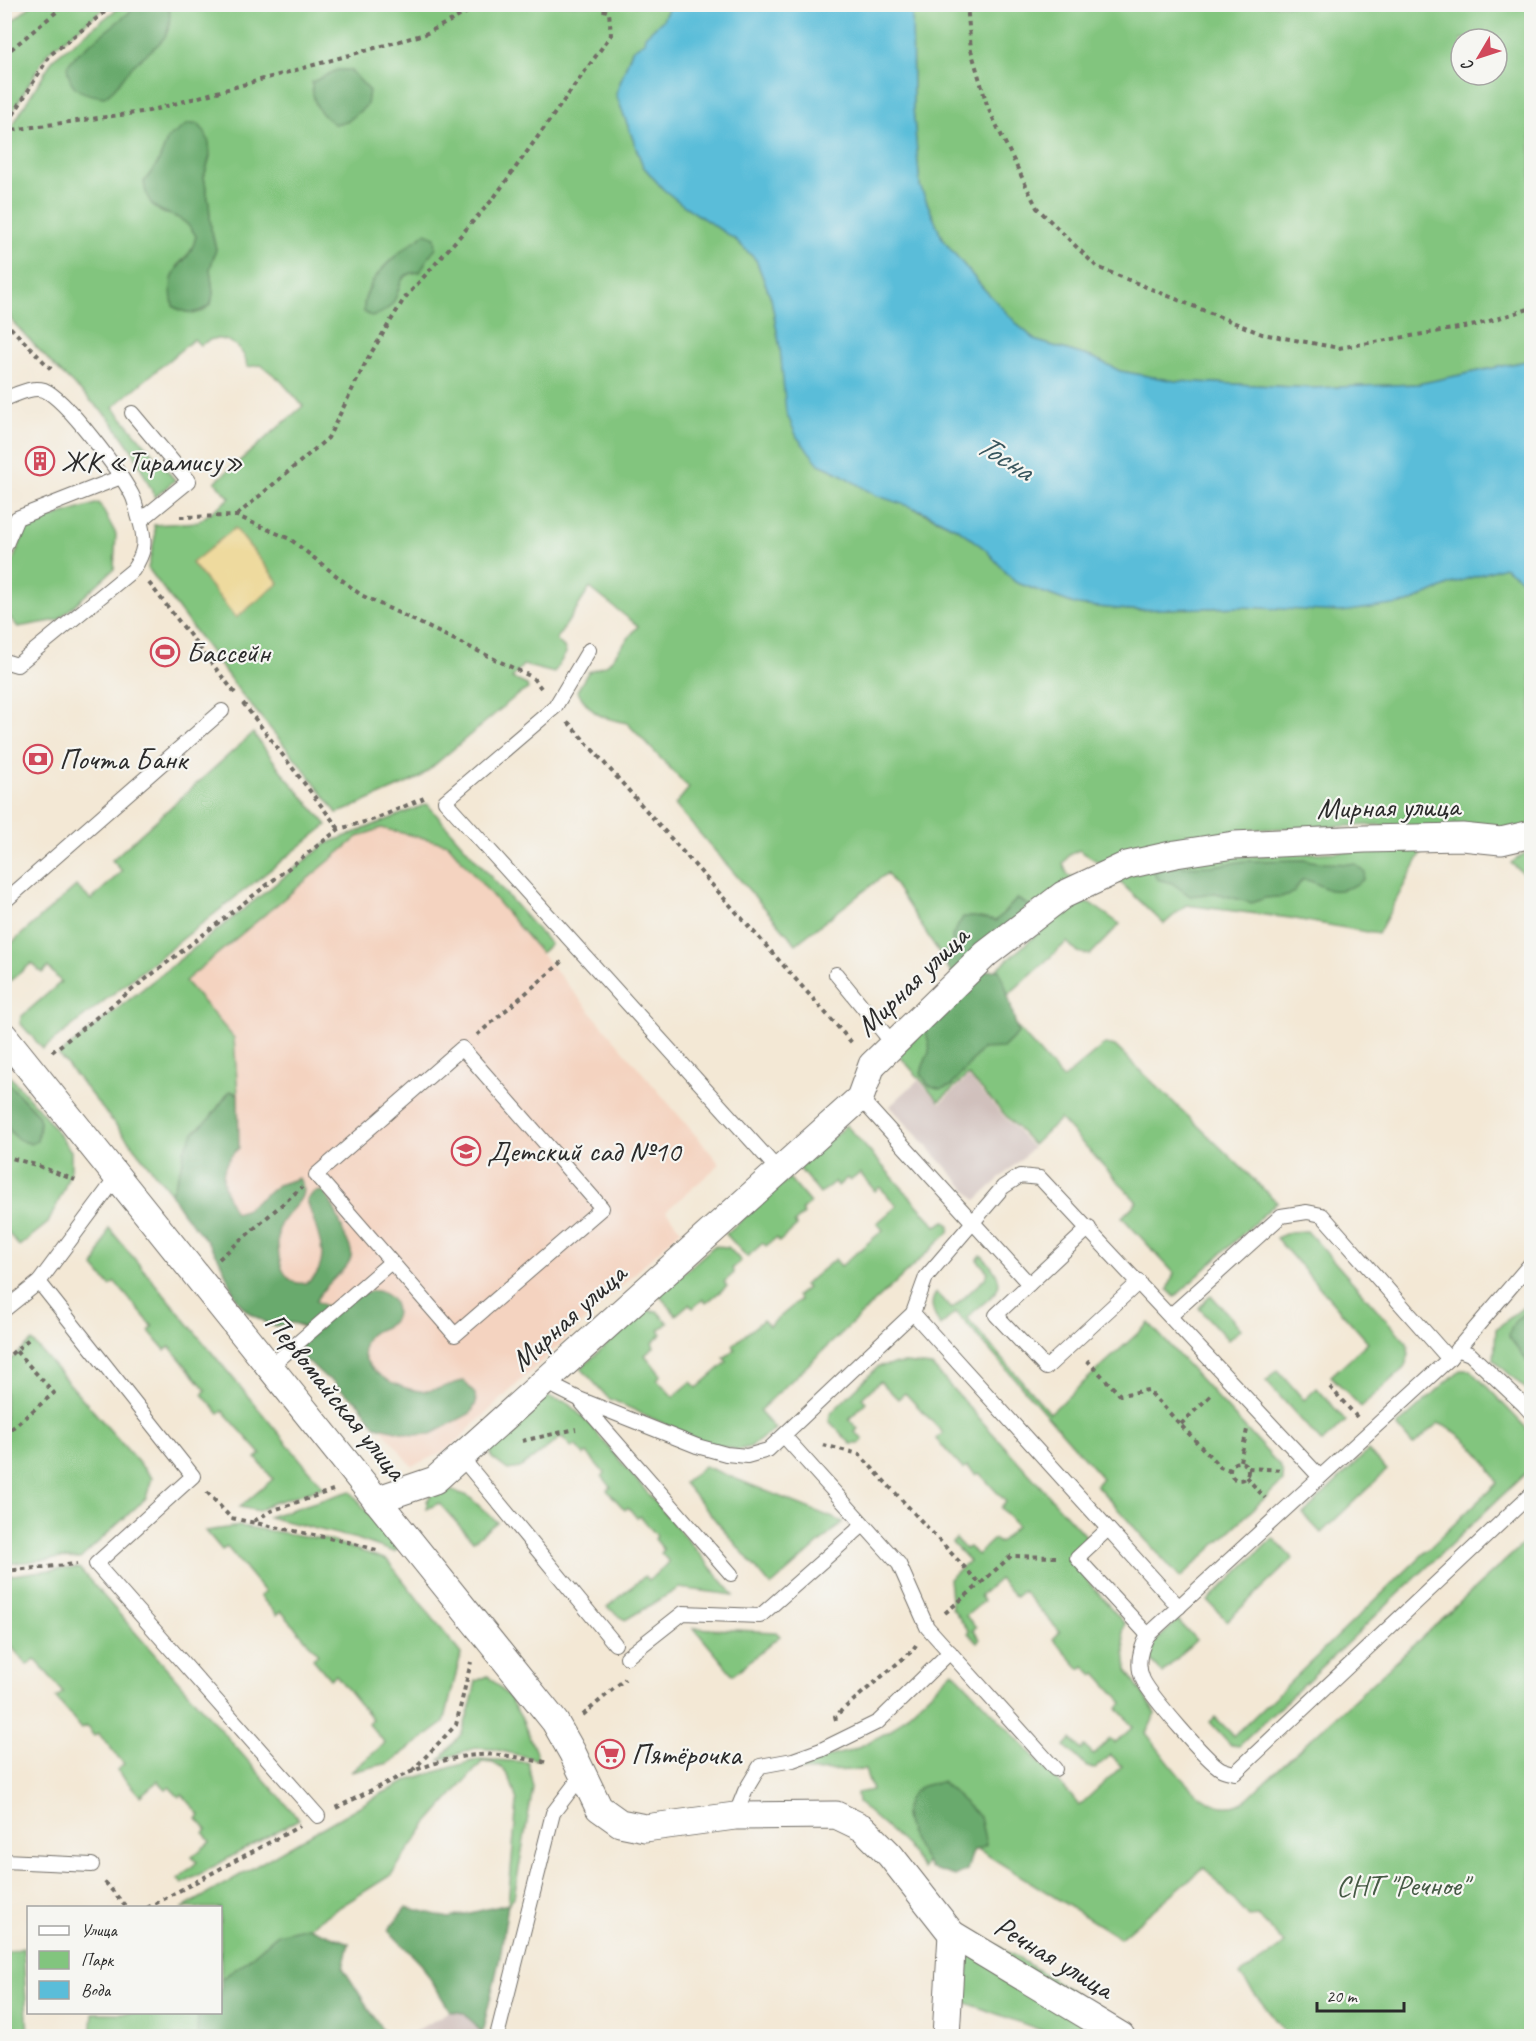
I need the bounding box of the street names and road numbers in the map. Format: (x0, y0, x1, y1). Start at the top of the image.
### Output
street label: Мирная улица (1316, 787, 1463, 827)
street label: Мирная улица (847, 916, 979, 1044)
street label: Мирная улица (502, 1253, 636, 1379)
street label: Первомайская улица (257, 1304, 417, 1489)
street label: Речная улица (988, 1907, 1123, 2009)

